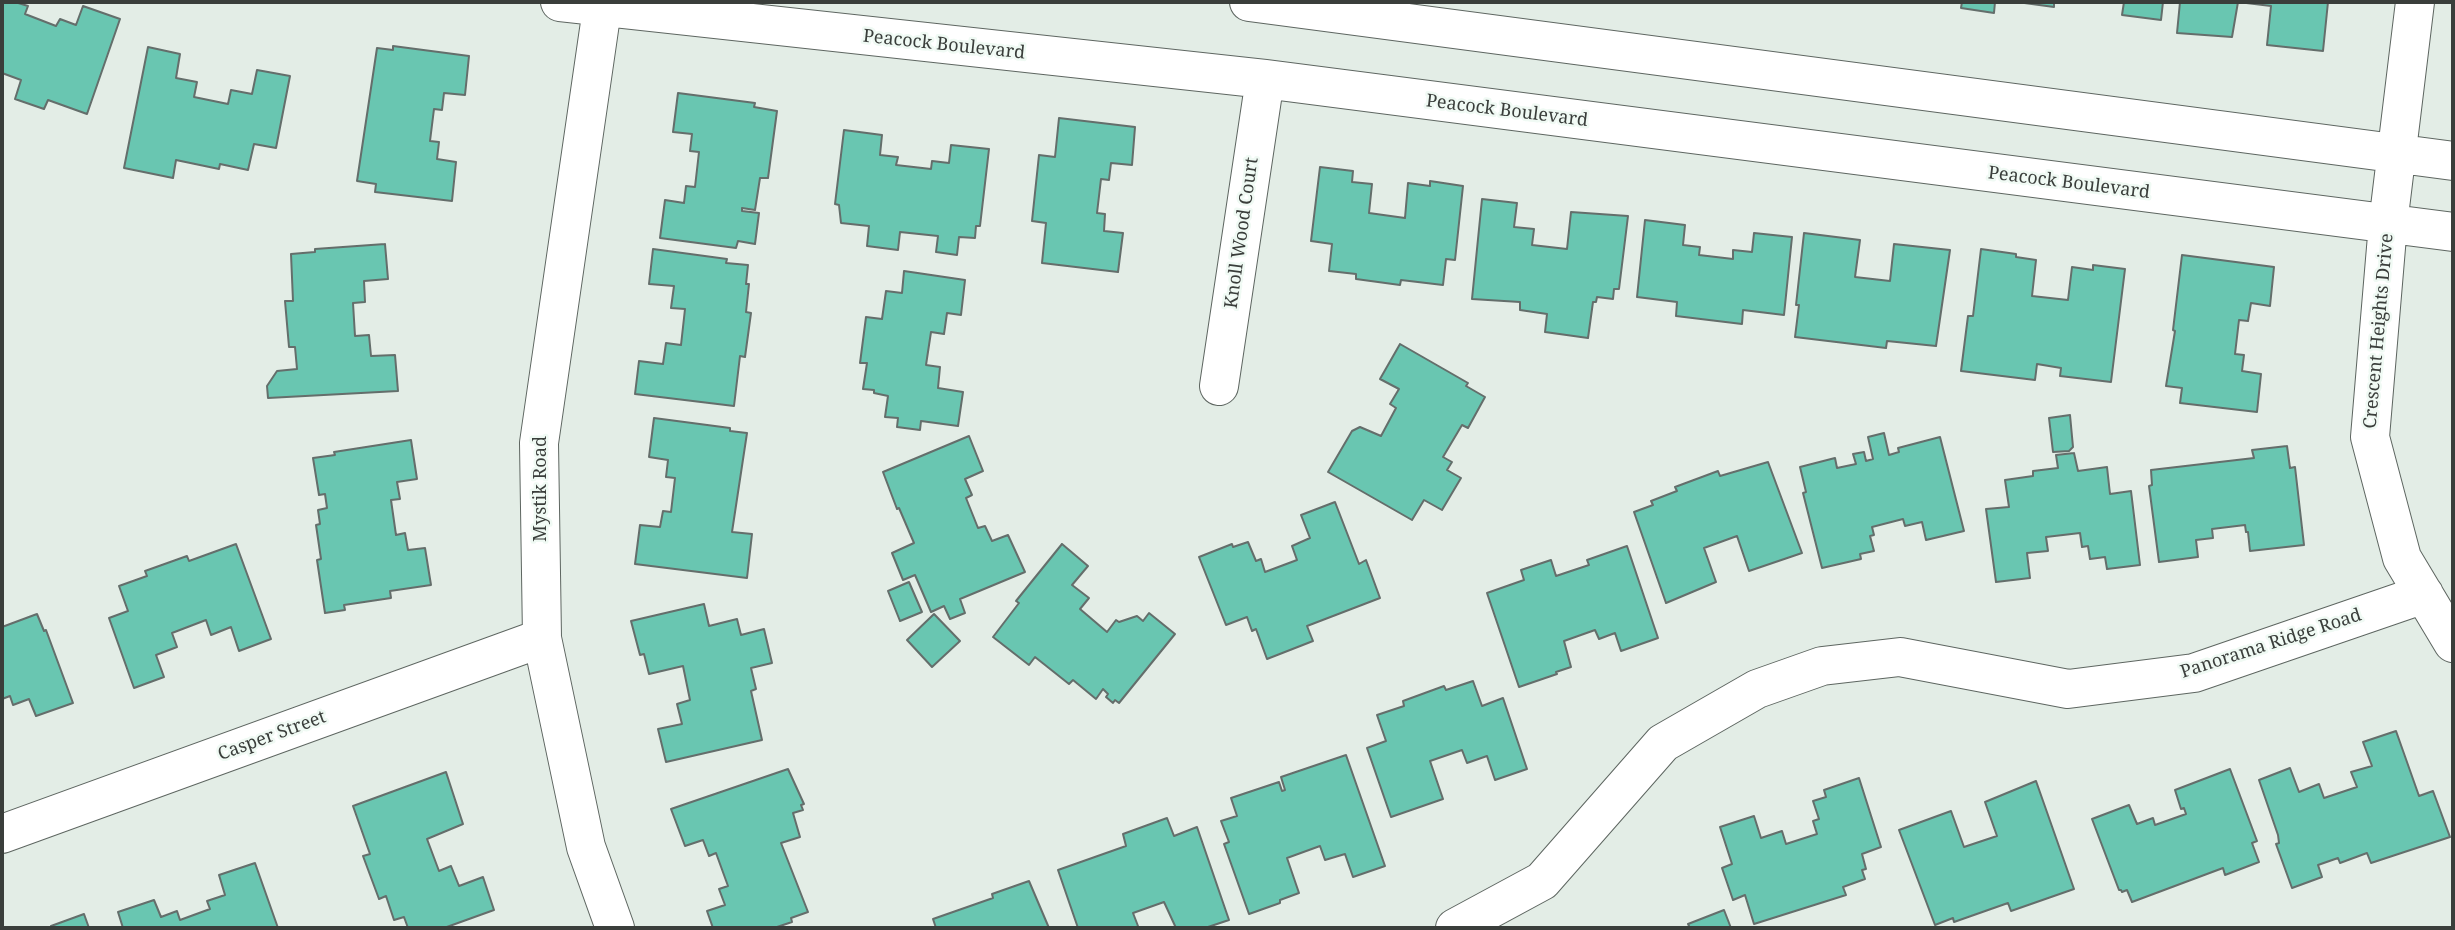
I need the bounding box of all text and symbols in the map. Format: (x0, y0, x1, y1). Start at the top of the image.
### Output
street label: Peacock Boulevard (862, 26, 1026, 64)
street label: Peacock Boulevard (1425, 90, 1589, 132)
street label: Knoll Wood Court (1221, 156, 1263, 310)
street label: Peacock Boulevard (1987, 162, 2151, 204)
street label: Crescent Heights Drive (2360, 233, 2398, 429)
street label: Mystik Road (530, 436, 552, 542)
street label: Panorama Ridge Road (2178, 605, 2364, 683)
street label: Casper Street (215, 706, 329, 766)

